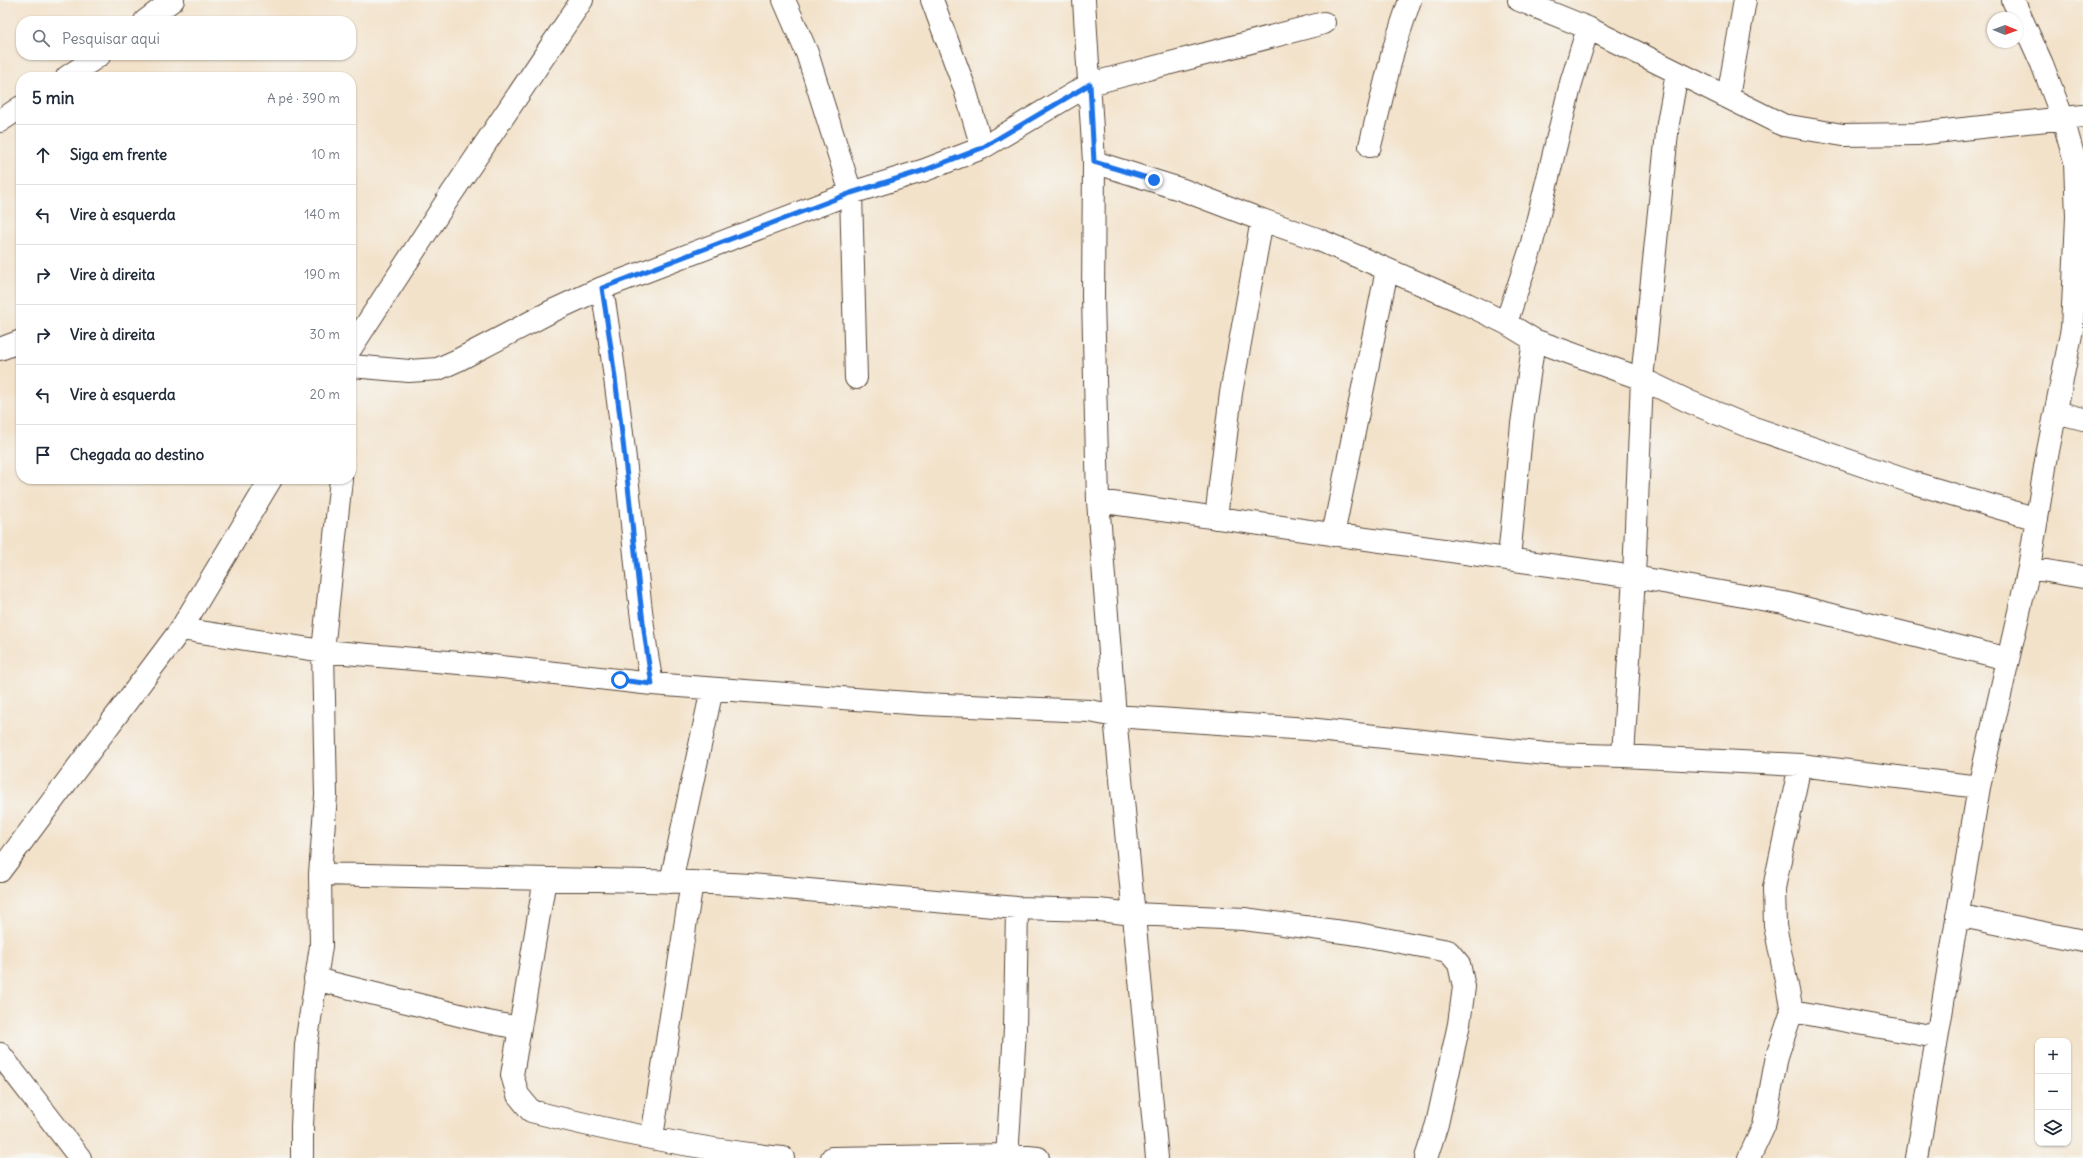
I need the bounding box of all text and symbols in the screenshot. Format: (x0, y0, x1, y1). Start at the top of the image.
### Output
north arrow (1987, 12, 2023, 48)
search box (16, 16, 356, 60)
icon: search (30, 27, 52, 49)
text: Pesquisar aqui (62, 29, 160, 48)
text: 5 min (32, 87, 74, 109)
text: A pé · 390 m (267, 90, 340, 107)
icon: ahead (32, 144, 54, 166)
text: Siga em frente (70, 145, 167, 164)
text: 10 m (312, 146, 340, 163)
route end (1145, 171, 1163, 189)
icon: left (32, 204, 54, 226)
text: Vire à esquerda (70, 205, 176, 224)
text: 140 m (304, 206, 340, 223)
icon: right (32, 264, 54, 286)
text: Vire à direita (70, 265, 155, 284)
text: 190 m (304, 266, 340, 283)
icon: right (32, 324, 54, 346)
text: Vire à direita (70, 325, 155, 344)
text: 30 m (310, 326, 340, 343)
icon: left (32, 384, 54, 406)
text: Vire à esquerda (70, 385, 176, 404)
text: 20 m (310, 386, 340, 403)
icon: arrive (32, 444, 54, 466)
text: Chegada ao destino (70, 445, 204, 464)
route start (611, 671, 629, 689)
map controls (2035, 1038, 2071, 1146)
button: + (2035, 1038, 2071, 1074)
button: − (2035, 1074, 2071, 1110)
button: layers (2035, 1110, 2071, 1146)

